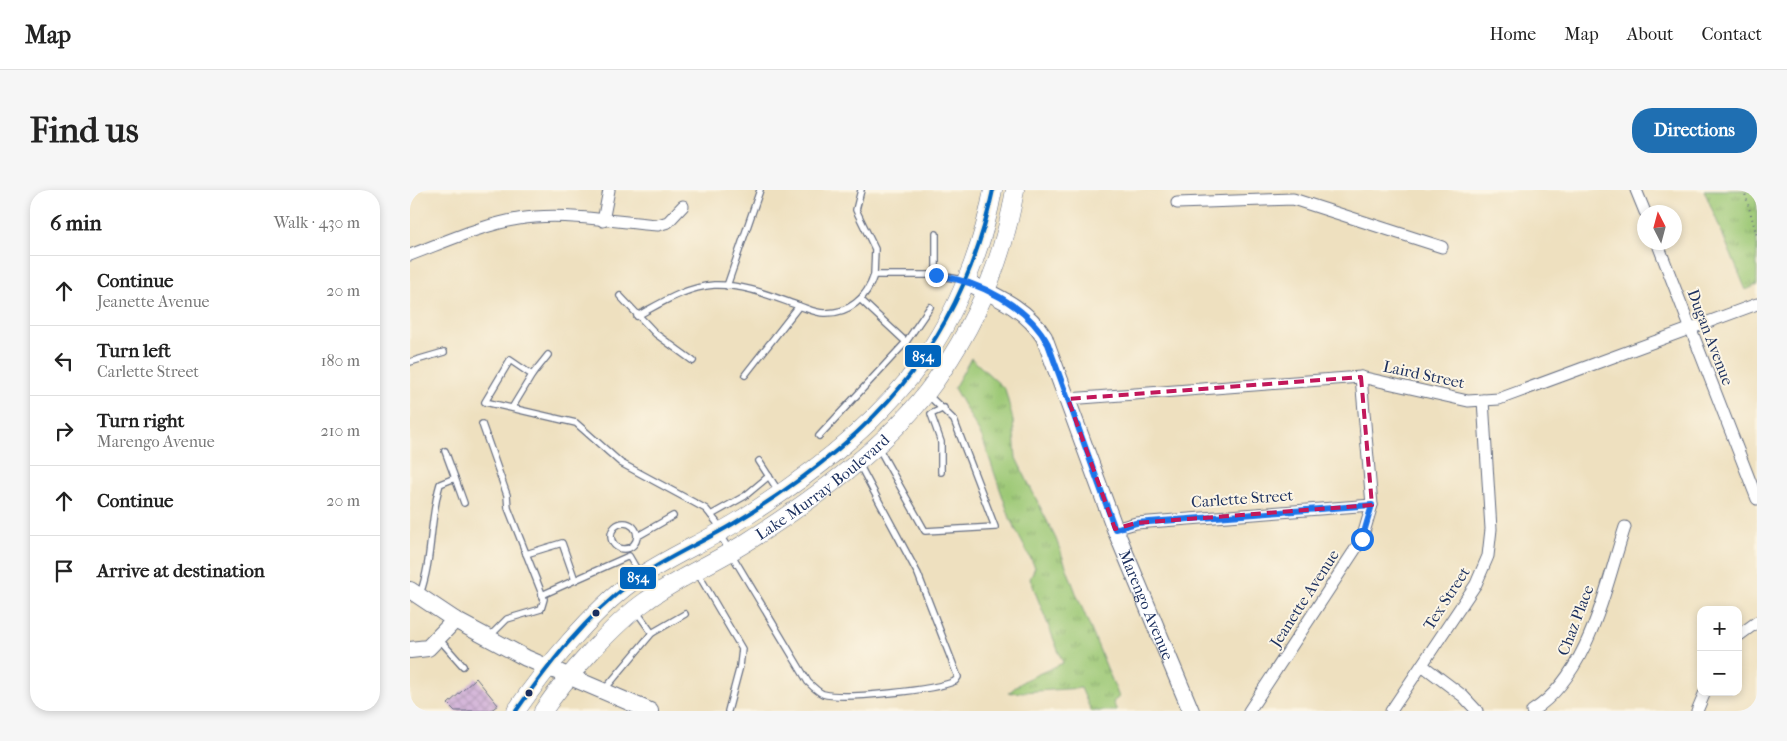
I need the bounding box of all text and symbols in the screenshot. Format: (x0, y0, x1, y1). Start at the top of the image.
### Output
text: Map (25, 21, 71, 49)
text: Home (1489, 24, 1536, 45)
text: Map (1564, 24, 1599, 45)
text: About (1627, 24, 1673, 45)
text: Contact (1701, 24, 1762, 45)
button: Directions (1632, 108, 1757, 153)
text: Find us (30, 110, 139, 151)
north arrow (1637, 205, 1682, 250)
text: 6 min (50, 211, 102, 235)
text: Walk · 430 m (274, 213, 360, 232)
route end (925, 264, 948, 287)
text: Continue (97, 270, 173, 292)
icon: ahead (50, 277, 78, 305)
text: 20 m (326, 281, 360, 300)
street label: Dugan Avenue (1683, 286, 1738, 388)
text: Jeanette Avenue (97, 292, 210, 311)
text: Turn left (97, 340, 171, 362)
line badge: 854 (904, 344, 942, 368)
icon: left (50, 347, 78, 375)
text: 854 (912, 348, 934, 365)
text: 180 m (321, 351, 360, 370)
street label: Laird Street (1381, 357, 1467, 392)
text: Carlette Street (97, 362, 199, 381)
text: Turn right (97, 410, 184, 432)
icon: right (50, 417, 78, 445)
text: 210 m (321, 421, 360, 440)
street label: Lake Murray Boulevard (752, 430, 894, 544)
text: Marengo Avenue (97, 432, 215, 451)
street label: Carlette Street (1190, 485, 1294, 512)
icon: ahead (50, 487, 78, 515)
text: Continue (97, 490, 173, 512)
text: 20 m (326, 491, 360, 510)
route start (1351, 528, 1374, 551)
street label: Jeanette Avenue (1265, 546, 1343, 652)
street label: Marengo Avenue (1115, 547, 1178, 663)
icon: arrive (50, 557, 78, 585)
text: Arrive at destination (97, 560, 265, 582)
street label: Tex Street (1419, 563, 1474, 633)
line badge: 854 (619, 566, 657, 590)
text: 854 (627, 569, 649, 586)
street label: Chaz Place (1553, 582, 1598, 658)
map controls (1697, 606, 1742, 696)
button: + (1697, 606, 1742, 651)
unlabelled marker (591, 608, 601, 618)
button: − (1697, 651, 1742, 696)
unlabelled marker (524, 688, 534, 698)

